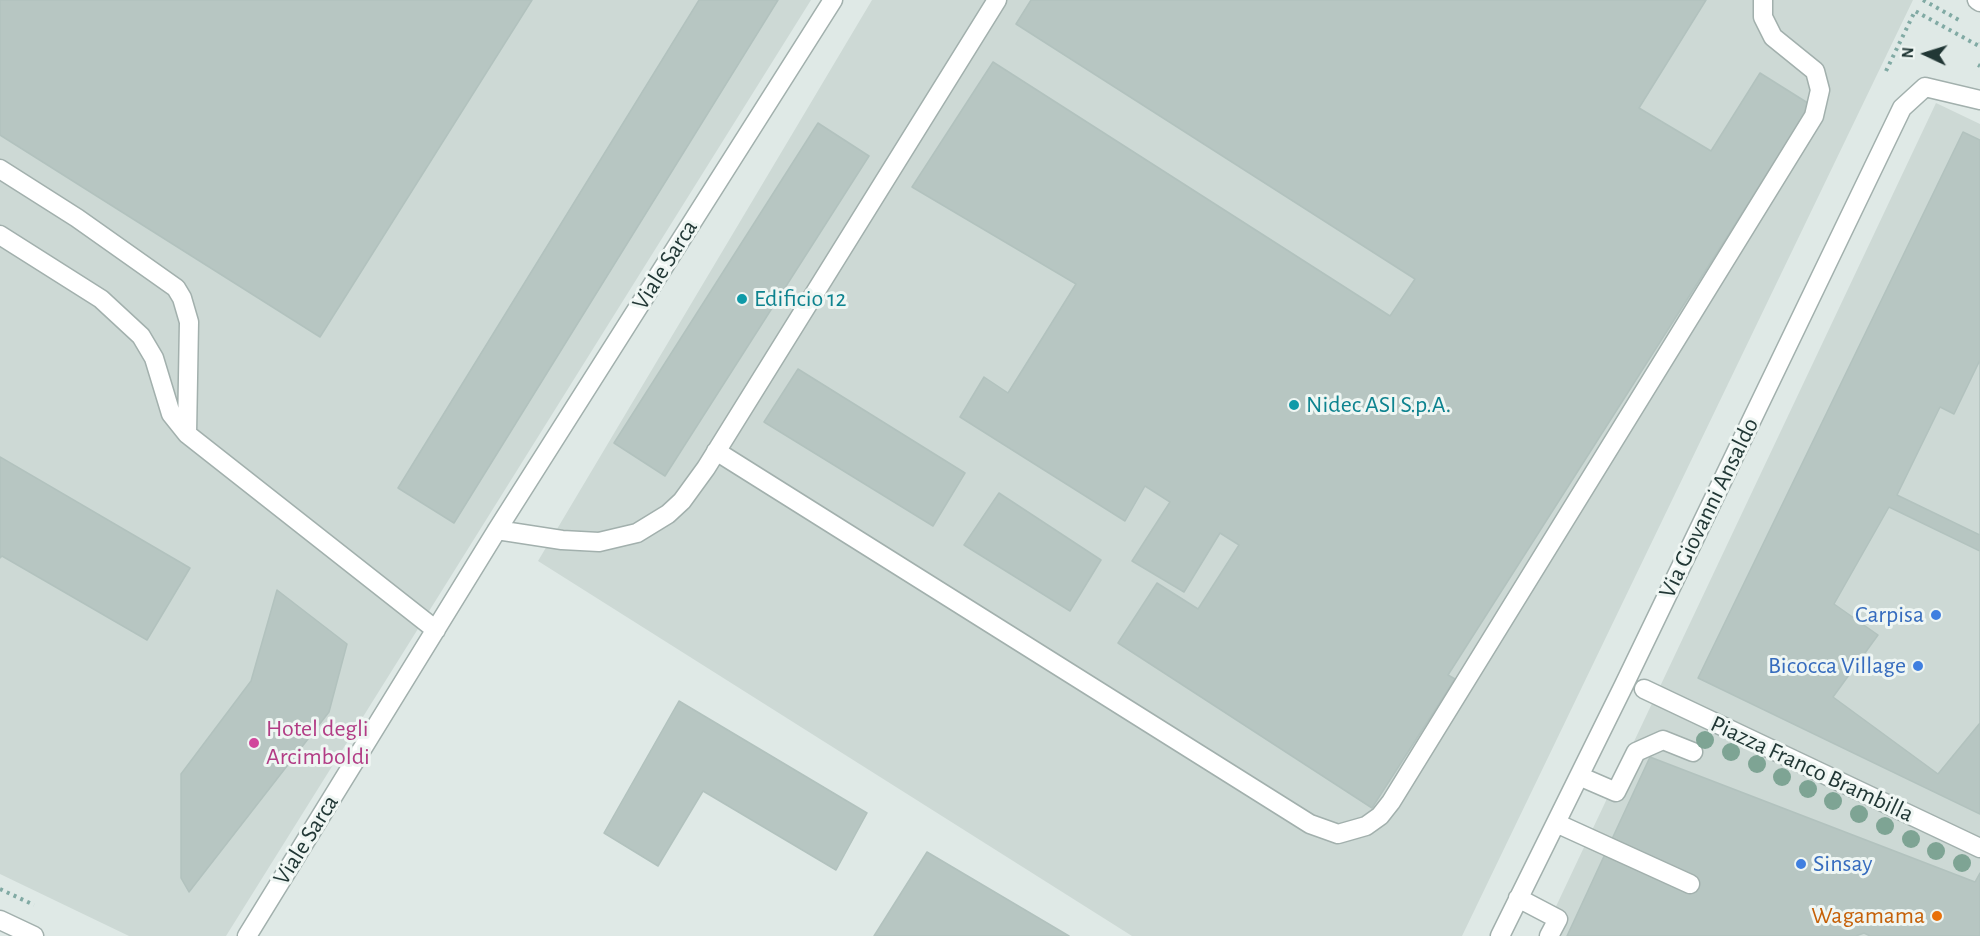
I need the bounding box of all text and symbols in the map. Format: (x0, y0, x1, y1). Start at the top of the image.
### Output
north arrow (1896, 24, 1956, 84)
text: N (1900, 47, 1916, 59)
street label: Viale Sarca (626, 215, 704, 315)
place label: Edificio 12 (754, 285, 846, 313)
marker: Edificio 12 (735, 292, 749, 306)
place label: Nidec ASI S.p.A. (1306, 391, 1451, 419)
marker: Nidec ASI S.p.A. (1287, 398, 1301, 412)
street label: Via Giovanni Ansaldo (1653, 413, 1765, 603)
place label: Carpisa (1855, 601, 1924, 629)
marker: Carpisa (1929, 608, 1943, 622)
place label: Bicocca Village (1768, 652, 1906, 680)
marker: Bicocca Village (1911, 659, 1925, 673)
street label: Piazza Franco Brambilla (1706, 709, 1918, 829)
place label: Hotel degli Arcimboldi (266, 715, 370, 771)
marker: Hotel degli Arcimboldi (247, 736, 261, 750)
street label: Viale Sarca (267, 790, 345, 890)
place label: Sinsay (1813, 850, 1872, 878)
marker: Sinsay (1794, 857, 1808, 871)
place label: Wagamama (1811, 902, 1925, 930)
marker: Wagamama (1930, 909, 1944, 923)

